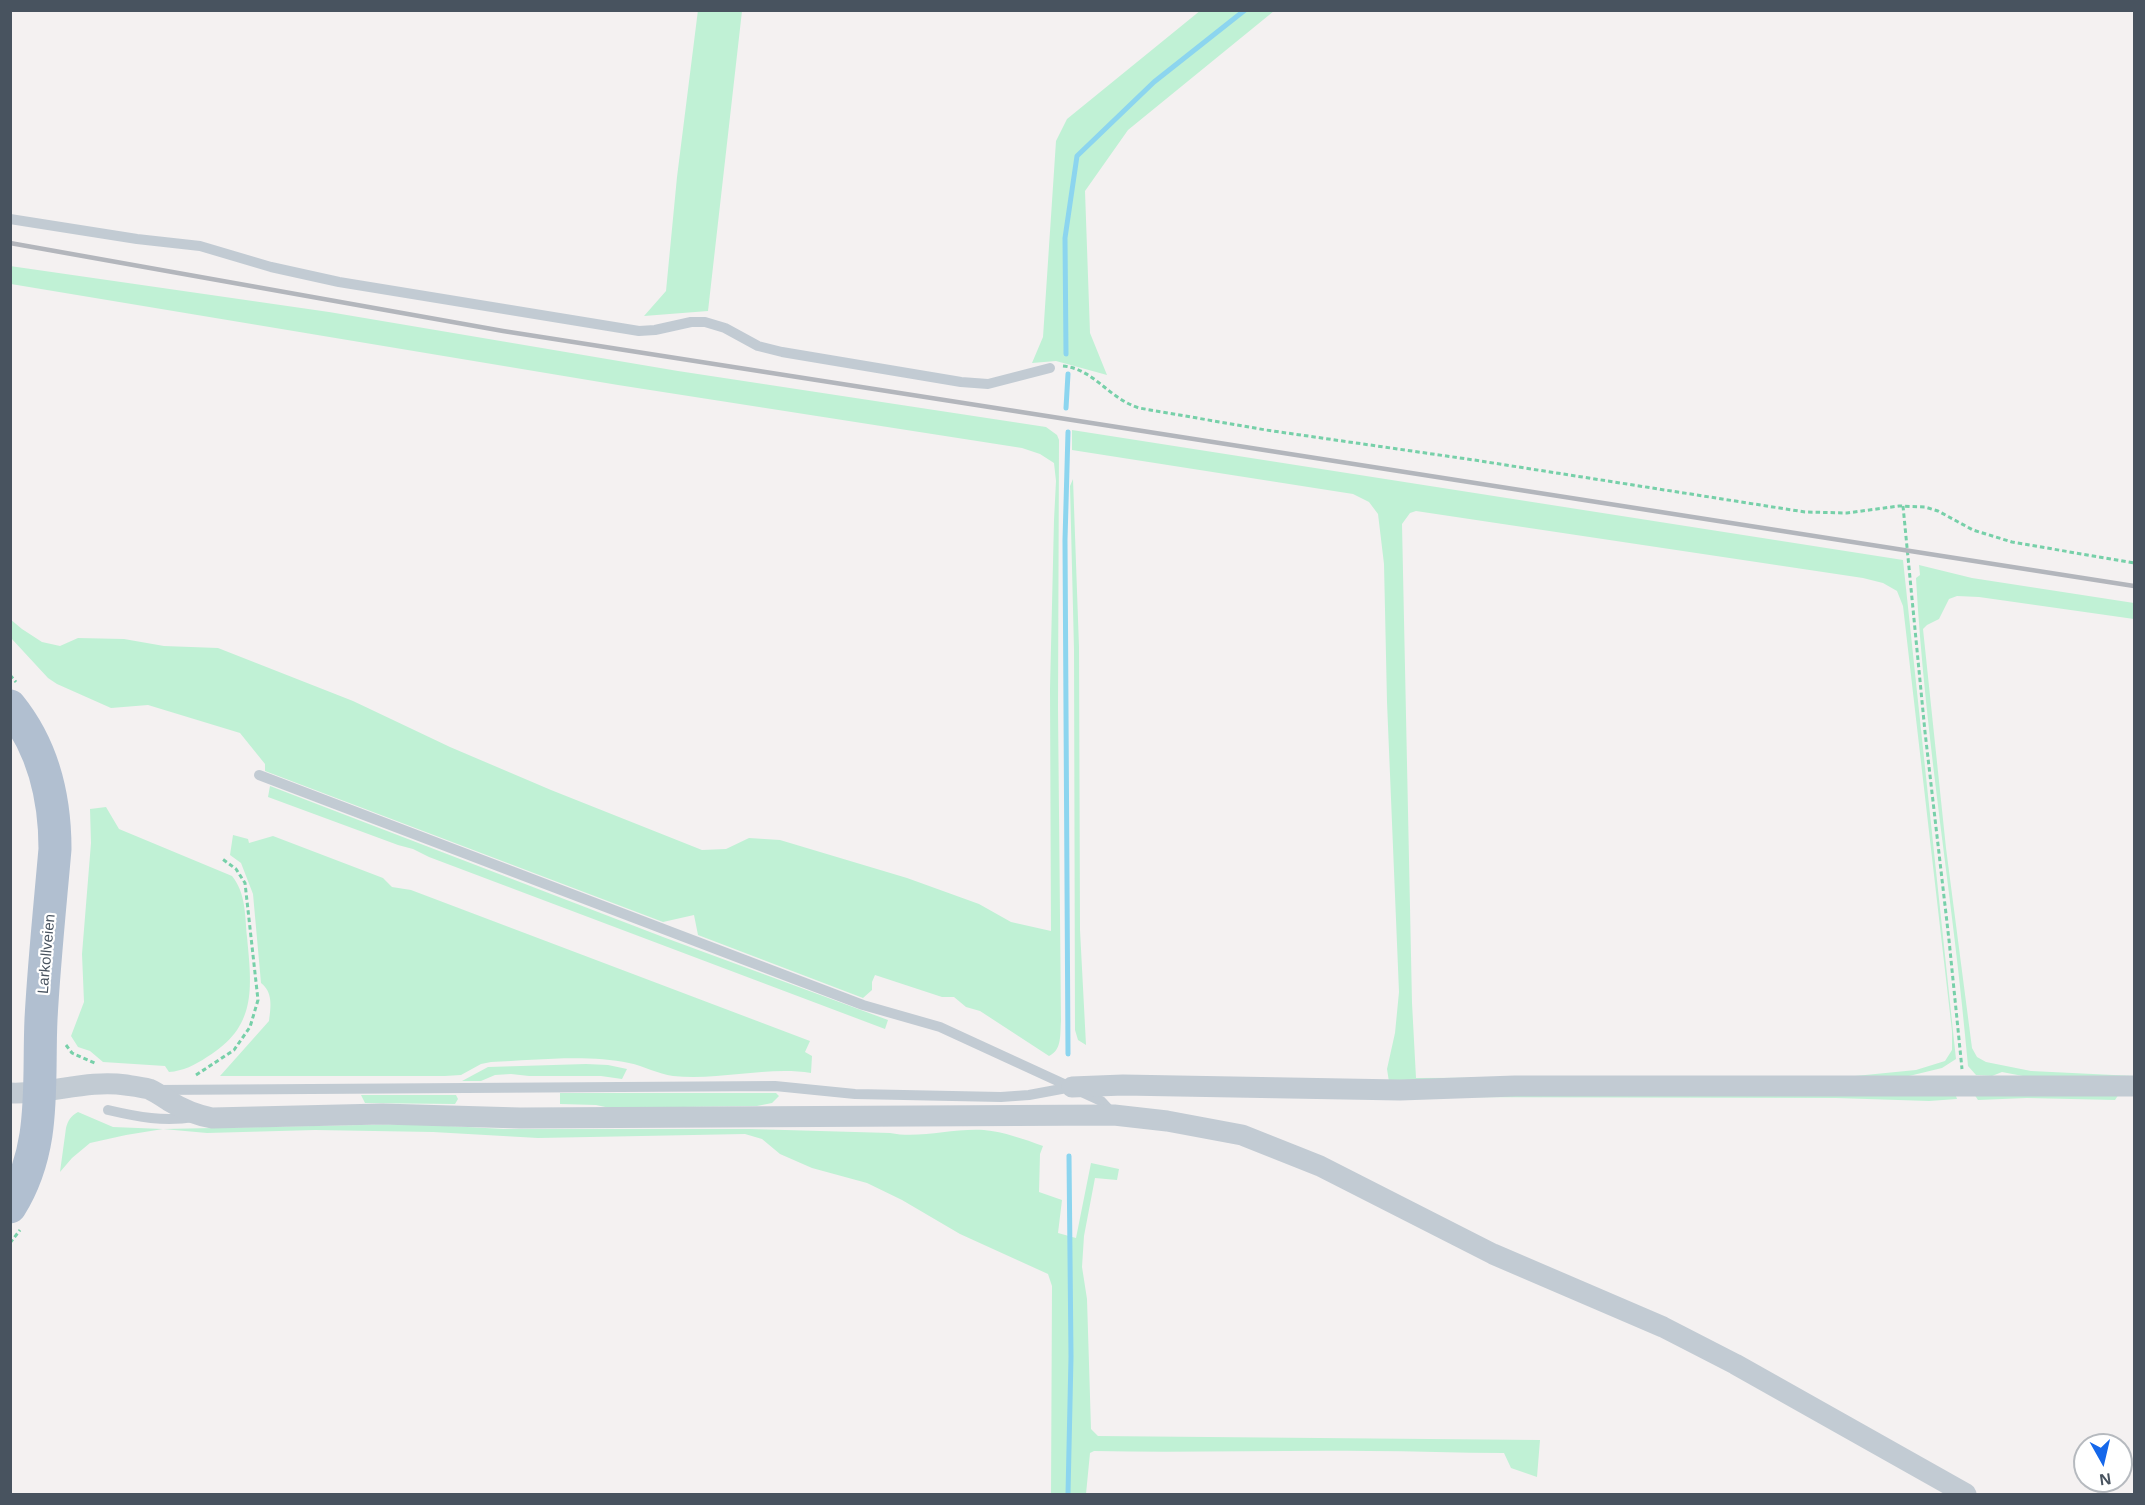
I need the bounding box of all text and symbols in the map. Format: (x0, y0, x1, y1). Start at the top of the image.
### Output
street label: Larkollveien (35, 913, 59, 995)
north arrow (2073, 1433, 2133, 1493)
text: N (2098, 1470, 2112, 1489)

